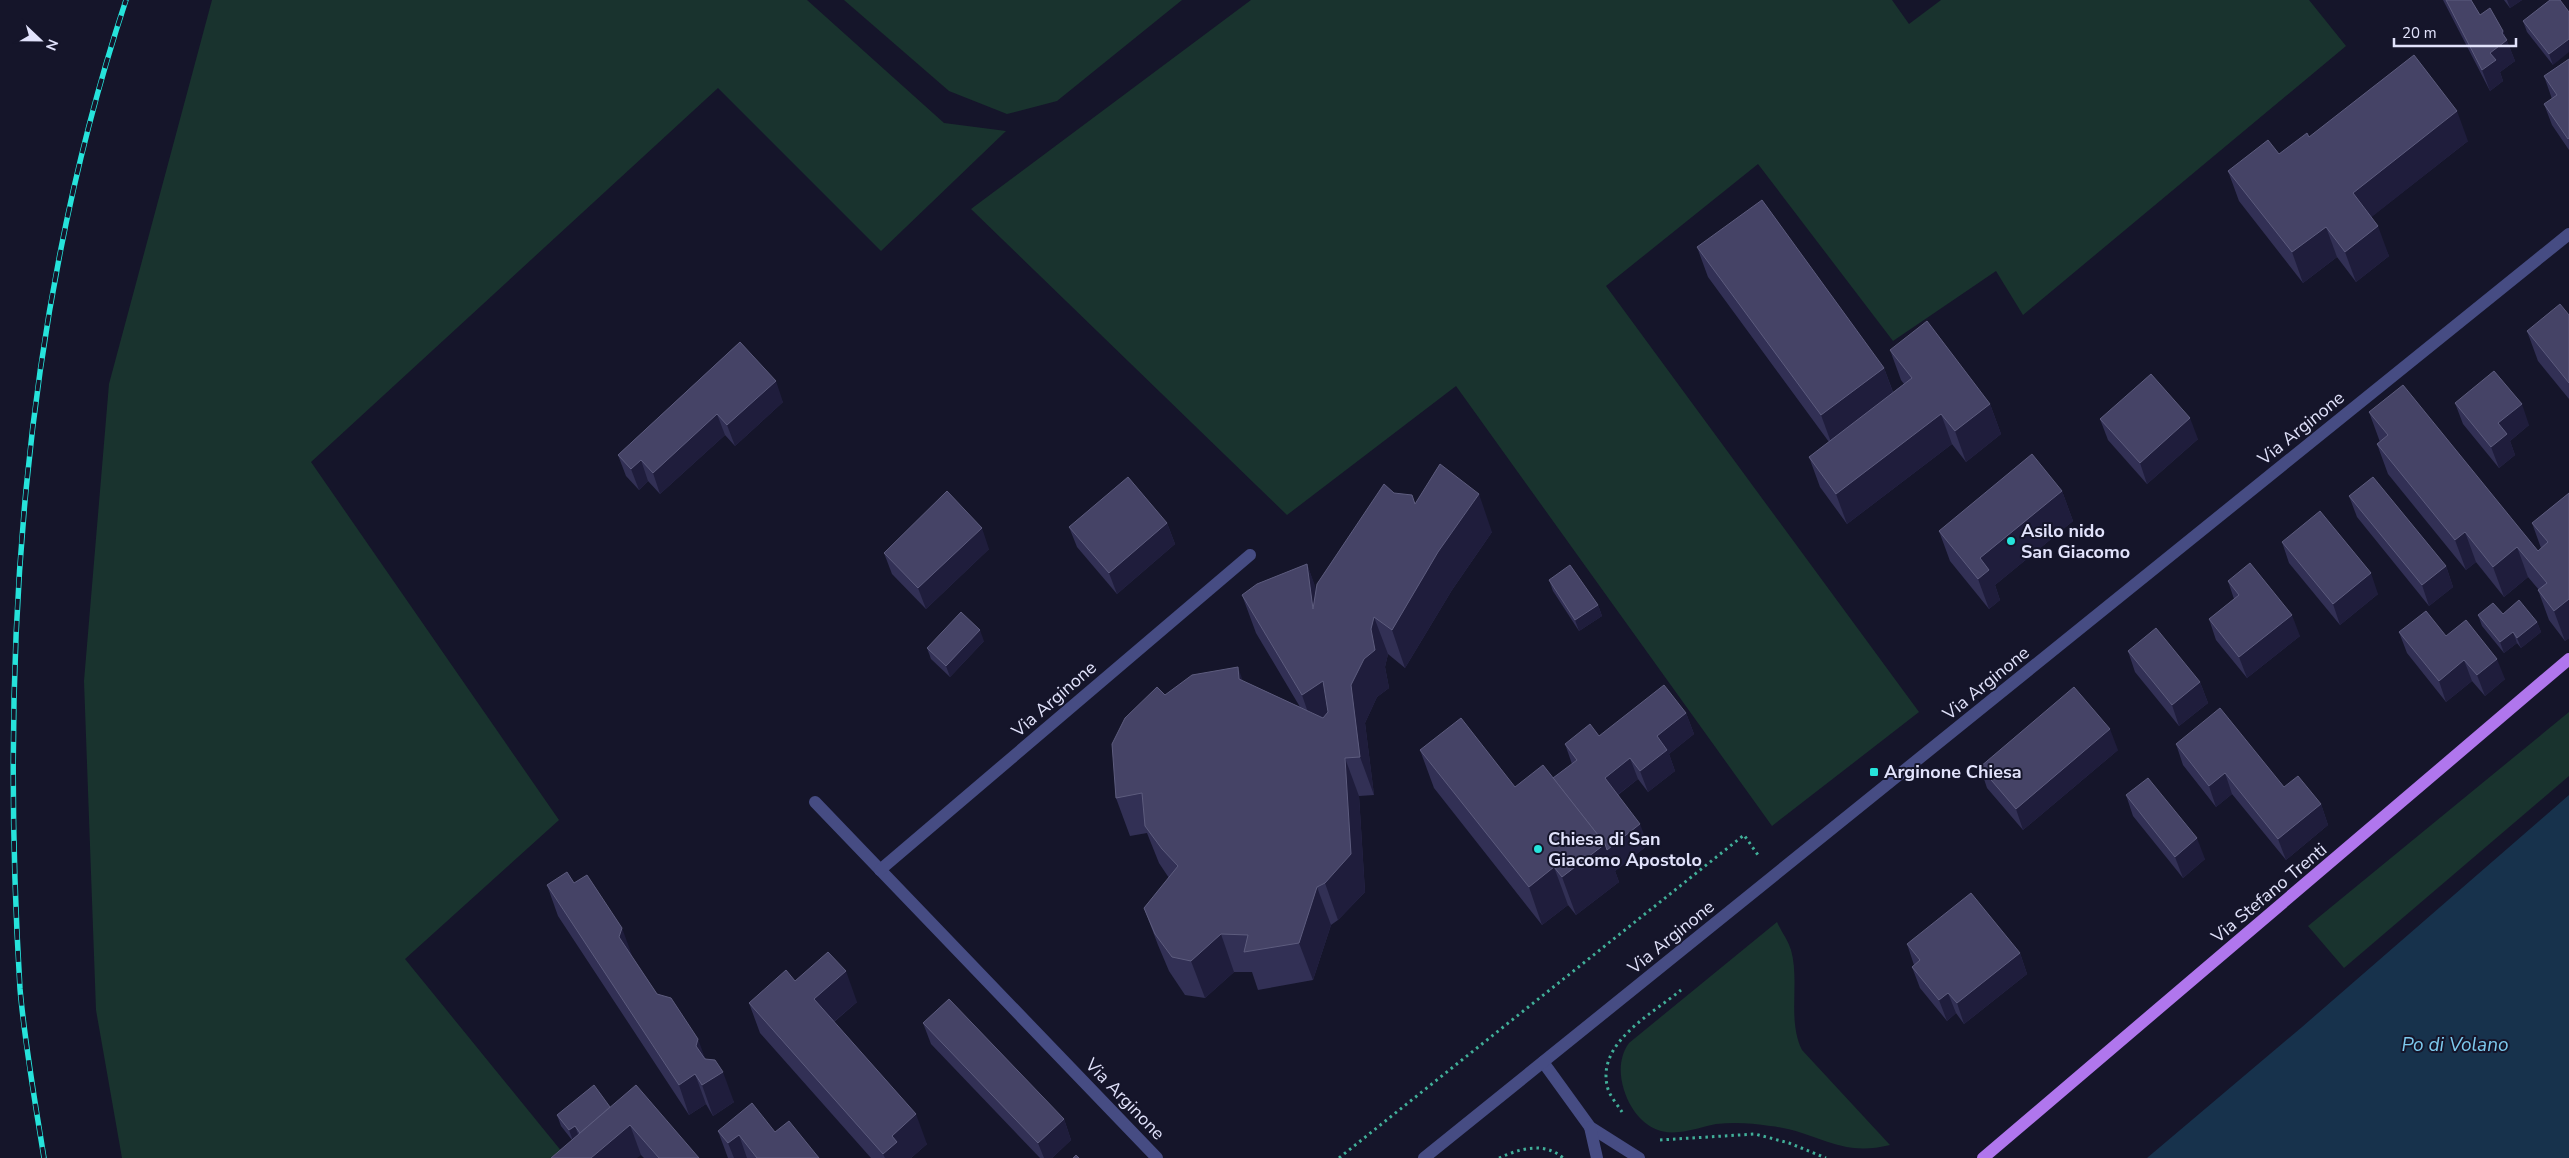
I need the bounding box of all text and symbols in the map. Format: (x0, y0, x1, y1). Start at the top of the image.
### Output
north arrow (15, 15, 65, 65)
scale bar (2394, 15, 2516, 47)
text: 20 m (2402, 23, 2437, 43)
text: N (41, 36, 62, 53)
street label: Via Arginone (2252, 386, 2349, 471)
place label: Asilo nido San Giacomo (2021, 519, 2130, 564)
marker: Asilo nido San Giacomo (2005, 535, 2017, 547)
street label: Via Arginone (1937, 641, 2034, 726)
street label: Via Arginone (1006, 656, 1101, 743)
place label: Arginone Chiesa (1884, 760, 2022, 784)
marker: Arginone Chiesa (1868, 766, 1880, 778)
place label: Chiesa di San Giacomo Apostolo (1548, 827, 1702, 872)
street label: Via Stefano Trenti (2205, 838, 2332, 949)
marker: Chiesa di San Giacomo Apostolo (1532, 843, 1544, 855)
street label: Via Arginone (1622, 895, 1719, 980)
water label: Po di Volano (2401, 1032, 2509, 1058)
street label: Via Arginone (1079, 1052, 1170, 1145)

